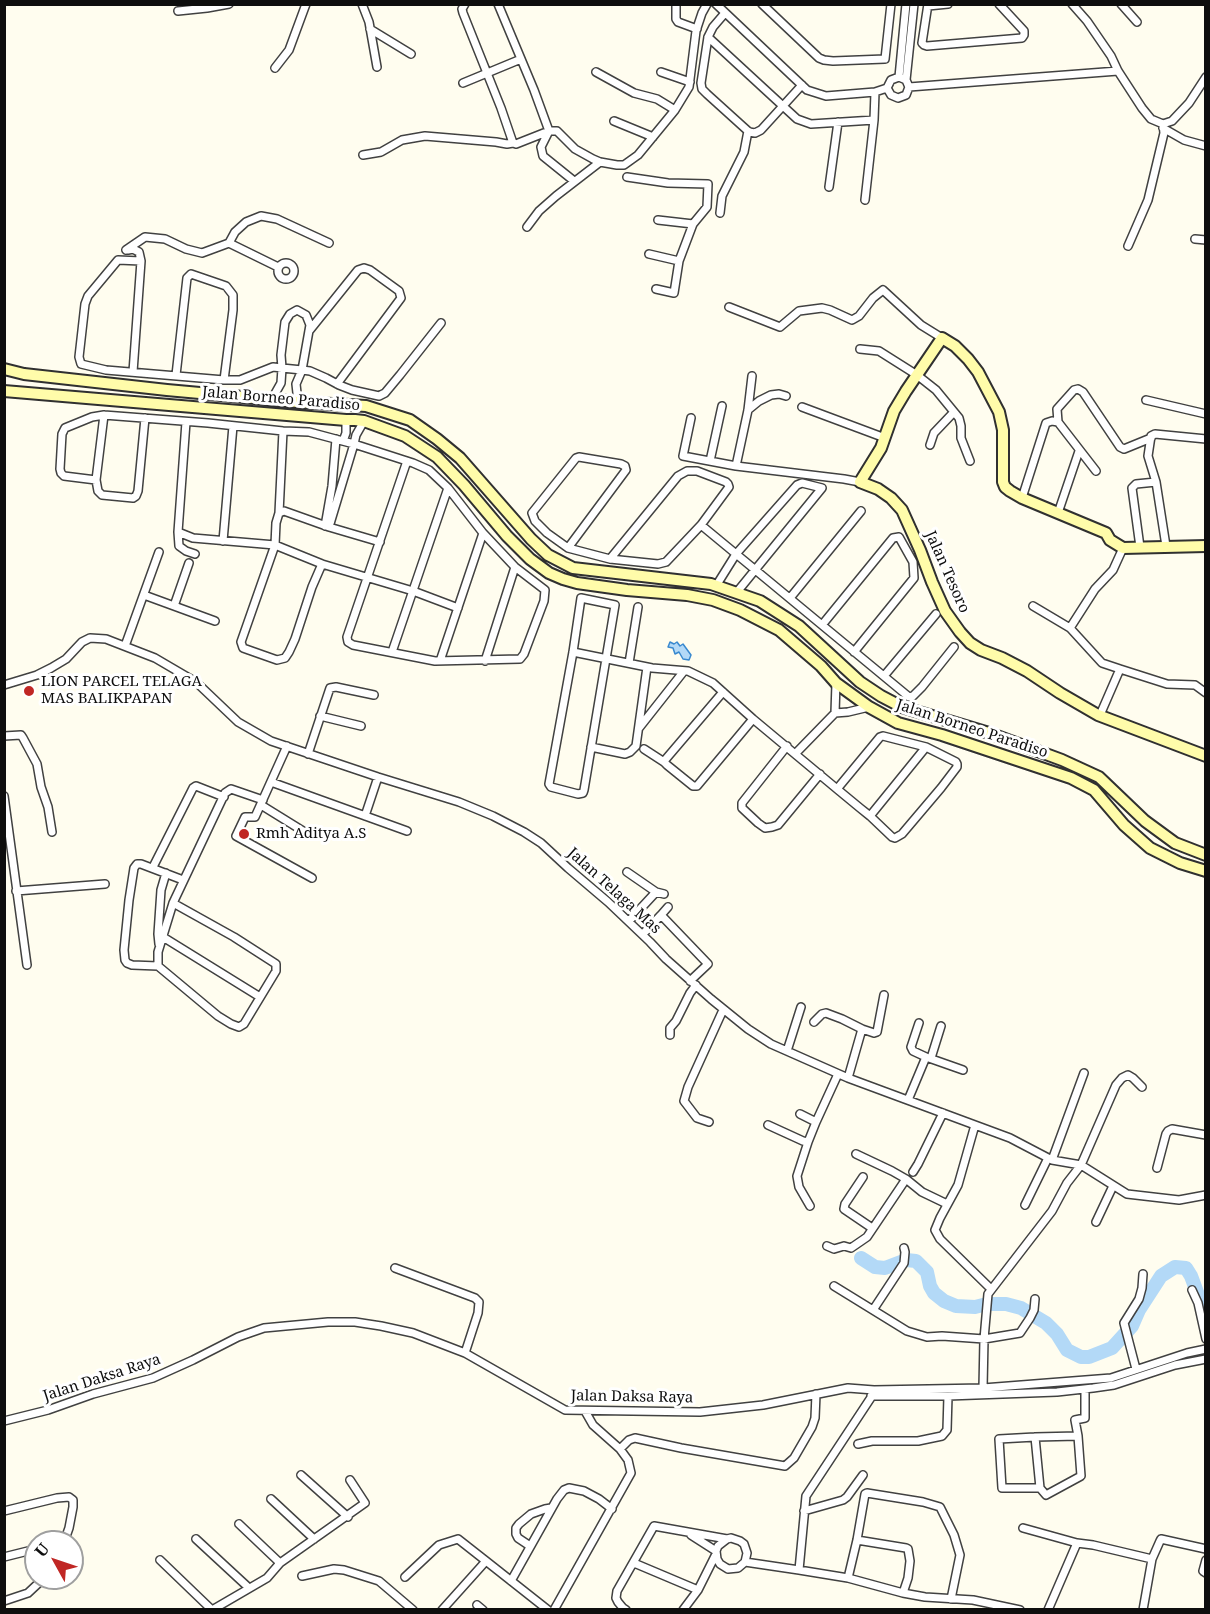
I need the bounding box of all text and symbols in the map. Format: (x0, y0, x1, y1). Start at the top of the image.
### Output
street label: Jalan Borneo Paradiso (201, 383, 361, 415)
street label: Jalan Tesoro (921, 528, 973, 616)
place label: LION PARCEL TELAGA MAS BALIKPAPAN (41, 673, 202, 708)
marker: LION PARCEL TELAGA MAS BALIKPAPAN (22, 684, 36, 698)
street label: Jalan Borneo Paradiso (894, 696, 1050, 762)
place label: Rmh Aditya A.S (256, 825, 366, 843)
marker: Rmh Aditya A.S (237, 827, 251, 841)
street label: Jalan Telaga Mas (563, 844, 665, 938)
street label: Jalan Daksa Raya (41, 1350, 163, 1406)
street label: Jalan Daksa Raya (571, 1387, 693, 1407)
north arrow (24, 1530, 84, 1590)
text: U (29, 1538, 54, 1561)

